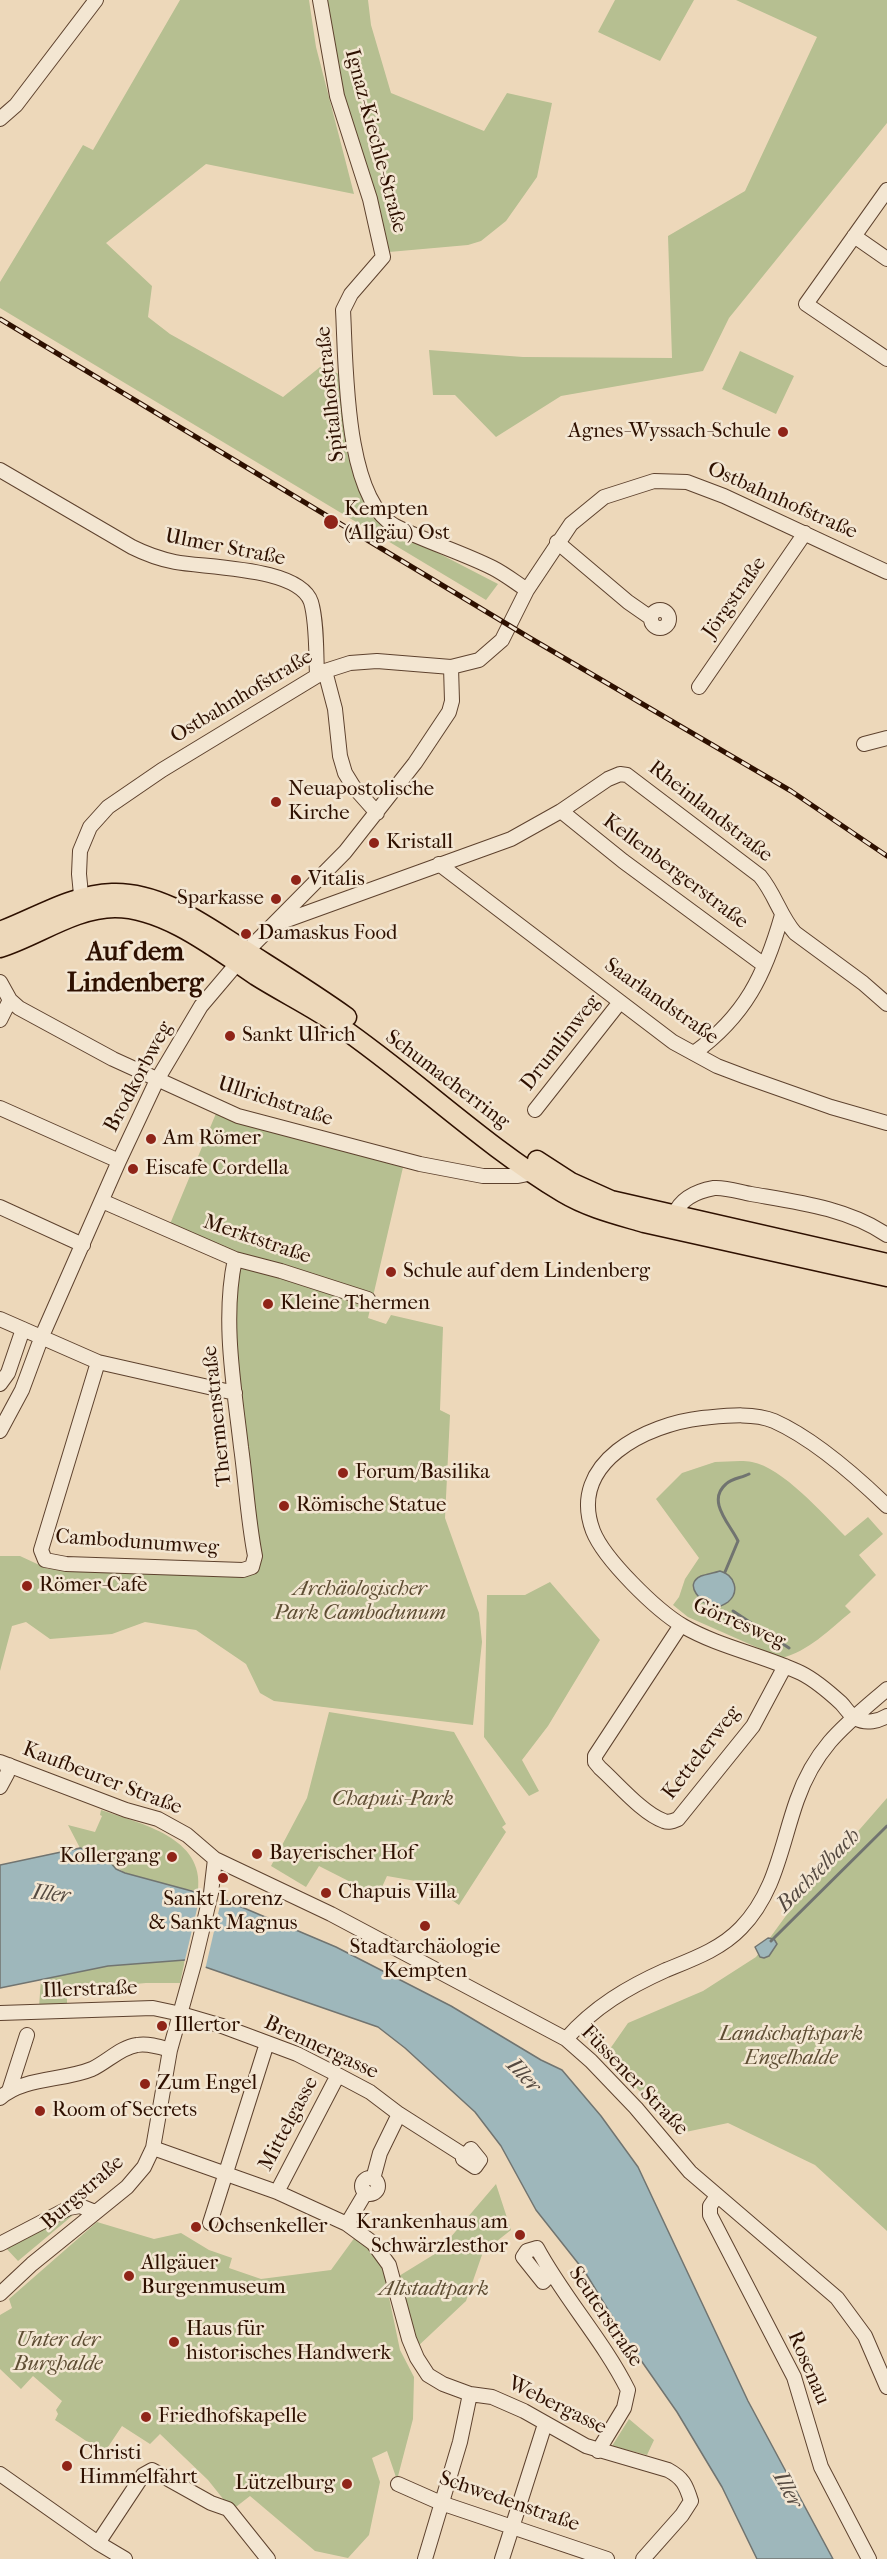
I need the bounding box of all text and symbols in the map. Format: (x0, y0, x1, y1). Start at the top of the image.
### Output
street label: Ignaz-Kiechle-Straße (338, 46, 412, 236)
street label: Spitalhofstraße (311, 325, 351, 463)
place label: Agnes-Wyssach-Schule (568, 419, 771, 445)
marker: Agnes-Wyssach-Schule (776, 425, 790, 439)
street label: Ostbahnhofstraße (703, 457, 861, 545)
place label: Kempten (Allgäu) Ost (344, 497, 450, 547)
marker: Kempten (Allgäu) Ost (322, 513, 340, 531)
street label: Ulmer Straße (163, 524, 287, 572)
street label: Jörgstraße (698, 552, 772, 644)
street label: Ostbahnhofstraße (166, 645, 318, 749)
street label: Rheinlandstraße (643, 756, 777, 868)
place label: Neuapostolische Kirche (288, 777, 434, 827)
marker: Neuapostolische Kirche (269, 795, 283, 809)
street label: Kellenbergerstraße (597, 809, 753, 935)
place label: Kristall (386, 830, 453, 856)
marker: Kristall (367, 836, 381, 850)
place label: Vitalis (308, 867, 365, 893)
marker: Vitalis (289, 873, 303, 887)
place label: Sparkasse (177, 886, 264, 912)
marker: Sparkasse (269, 892, 283, 906)
place label: Damaskus Food (258, 921, 398, 947)
marker: Damaskus Food (239, 927, 253, 941)
district label: Auf dem Lindenberg (67, 937, 203, 1000)
street label: Saarlandstraße (599, 953, 723, 1051)
street label: Drumlinweg (516, 990, 606, 1096)
street label: Brodkorbweg (99, 1017, 179, 1137)
place label: Sankt Ulrich (242, 1023, 356, 1049)
street label: Schumacherring (380, 1025, 514, 1135)
marker: Sankt Ulrich (223, 1029, 237, 1043)
street label: Ullrichstraße (214, 1072, 336, 1132)
place label: Am Römer (163, 1126, 261, 1152)
marker: Am Römer (144, 1132, 158, 1146)
place label: Eiscafe Cordella (145, 1156, 289, 1182)
marker: Eiscafe Cordella (126, 1162, 140, 1176)
street label: Merktstraße (200, 1210, 314, 1270)
place label: Schule auf dem Lindenberg (403, 1259, 650, 1285)
marker: Schule auf dem Lindenberg (384, 1265, 398, 1279)
place label: Kleine Thermen (280, 1291, 430, 1317)
marker: Kleine Thermen (261, 1297, 275, 1311)
street label: Thermenstraße (198, 1344, 238, 1488)
place label: Forum/Basilika (355, 1460, 490, 1486)
marker: Forum/Basilika (336, 1466, 350, 1480)
place label: Römische Statue (296, 1493, 446, 1519)
marker: Römische Statue (277, 1499, 291, 1513)
street label: Cambodunumweg (54, 1525, 220, 1561)
place label: Römer-Cafe (39, 1573, 147, 1599)
park label: Archäologischer Park Cambodunum (274, 1577, 446, 1627)
marker: Römer-Cafe (20, 1579, 34, 1593)
street label: Görresweg (689, 1593, 789, 1655)
street label: Kettelerweg (657, 1701, 747, 1805)
street label: Kaufbeurer Straße (19, 1737, 185, 1821)
park label: Chapuis-Park (332, 1787, 454, 1813)
water label: Bachtelbach (772, 1824, 866, 1918)
place label: Bayerischer Hof (269, 1841, 414, 1867)
place label: Kollergang (60, 1844, 160, 1870)
marker: Bayerischer Hof (250, 1847, 264, 1861)
marker: Kollergang (165, 1850, 179, 1864)
marker: Sankt Lorenz & Sankt Magnus (216, 1871, 230, 1885)
water label: Iller (31, 1880, 71, 1910)
place label: Chapuis Villa (338, 1880, 456, 1906)
marker: Chapuis Villa (319, 1886, 333, 1900)
place label: Sankt Lorenz & Sankt Magnus (148, 1887, 298, 1937)
marker: Stadtarchäologie Kempten (418, 1919, 432, 1933)
place label: Stadtarchäologie Kempten (350, 1935, 500, 1985)
street label: Illerstraße (42, 1976, 138, 2004)
street label: Brennergasse (260, 2011, 382, 2085)
place label: Illertor (174, 2013, 240, 2039)
marker: Illertor (155, 2019, 169, 2033)
street label: Füssener Straße (575, 2021, 693, 2141)
park label: Landschaftspark Engelhalde (719, 2022, 863, 2072)
water label: Iller (500, 2053, 546, 2099)
place label: Zum Engel (157, 2071, 257, 2097)
street label: Mittelgasse (254, 2073, 324, 2175)
marker: Zum Engel (138, 2077, 152, 2091)
place label: Room of Secrets (52, 2098, 197, 2124)
marker: Room of Secrets (33, 2104, 47, 2118)
street label: Burgstraße (36, 2150, 130, 2236)
place label: Krankenhaus am Schwärzlesthor (356, 2210, 508, 2260)
place label: Ochsenkeller (208, 2214, 328, 2240)
marker: Ochsenkeller (189, 2220, 203, 2234)
marker: Krankenhaus am Schwärzlesthor (513, 2228, 527, 2242)
place label: Allgäuer Burgenmuseum (141, 2251, 286, 2301)
street label: Seuterstraße (562, 2262, 648, 2372)
marker: Allgäuer Burgenmuseum (122, 2269, 136, 2283)
park label: Altstadtpark (379, 2277, 489, 2303)
place label: Haus für historisches Handwerk (186, 2317, 391, 2367)
street label: Rosenau (781, 2327, 835, 2409)
park label: Unter der Burghalde (14, 2328, 102, 2378)
marker: Haus für historisches Handwerk (167, 2335, 181, 2349)
street label: Webergasse (504, 2371, 610, 2441)
place label: Friedhofskapelle (158, 2404, 307, 2430)
marker: Friedhofskapelle (139, 2410, 153, 2424)
place label: Christi Himmelfahrt (79, 2441, 198, 2491)
marker: Christi Himmelfahrt (60, 2459, 74, 2473)
street label: Schwedenstraße (435, 2466, 583, 2538)
water label: Iller (766, 2467, 808, 2513)
place label: Lützelburg (235, 2471, 335, 2497)
marker: Lützelburg (340, 2477, 354, 2491)

